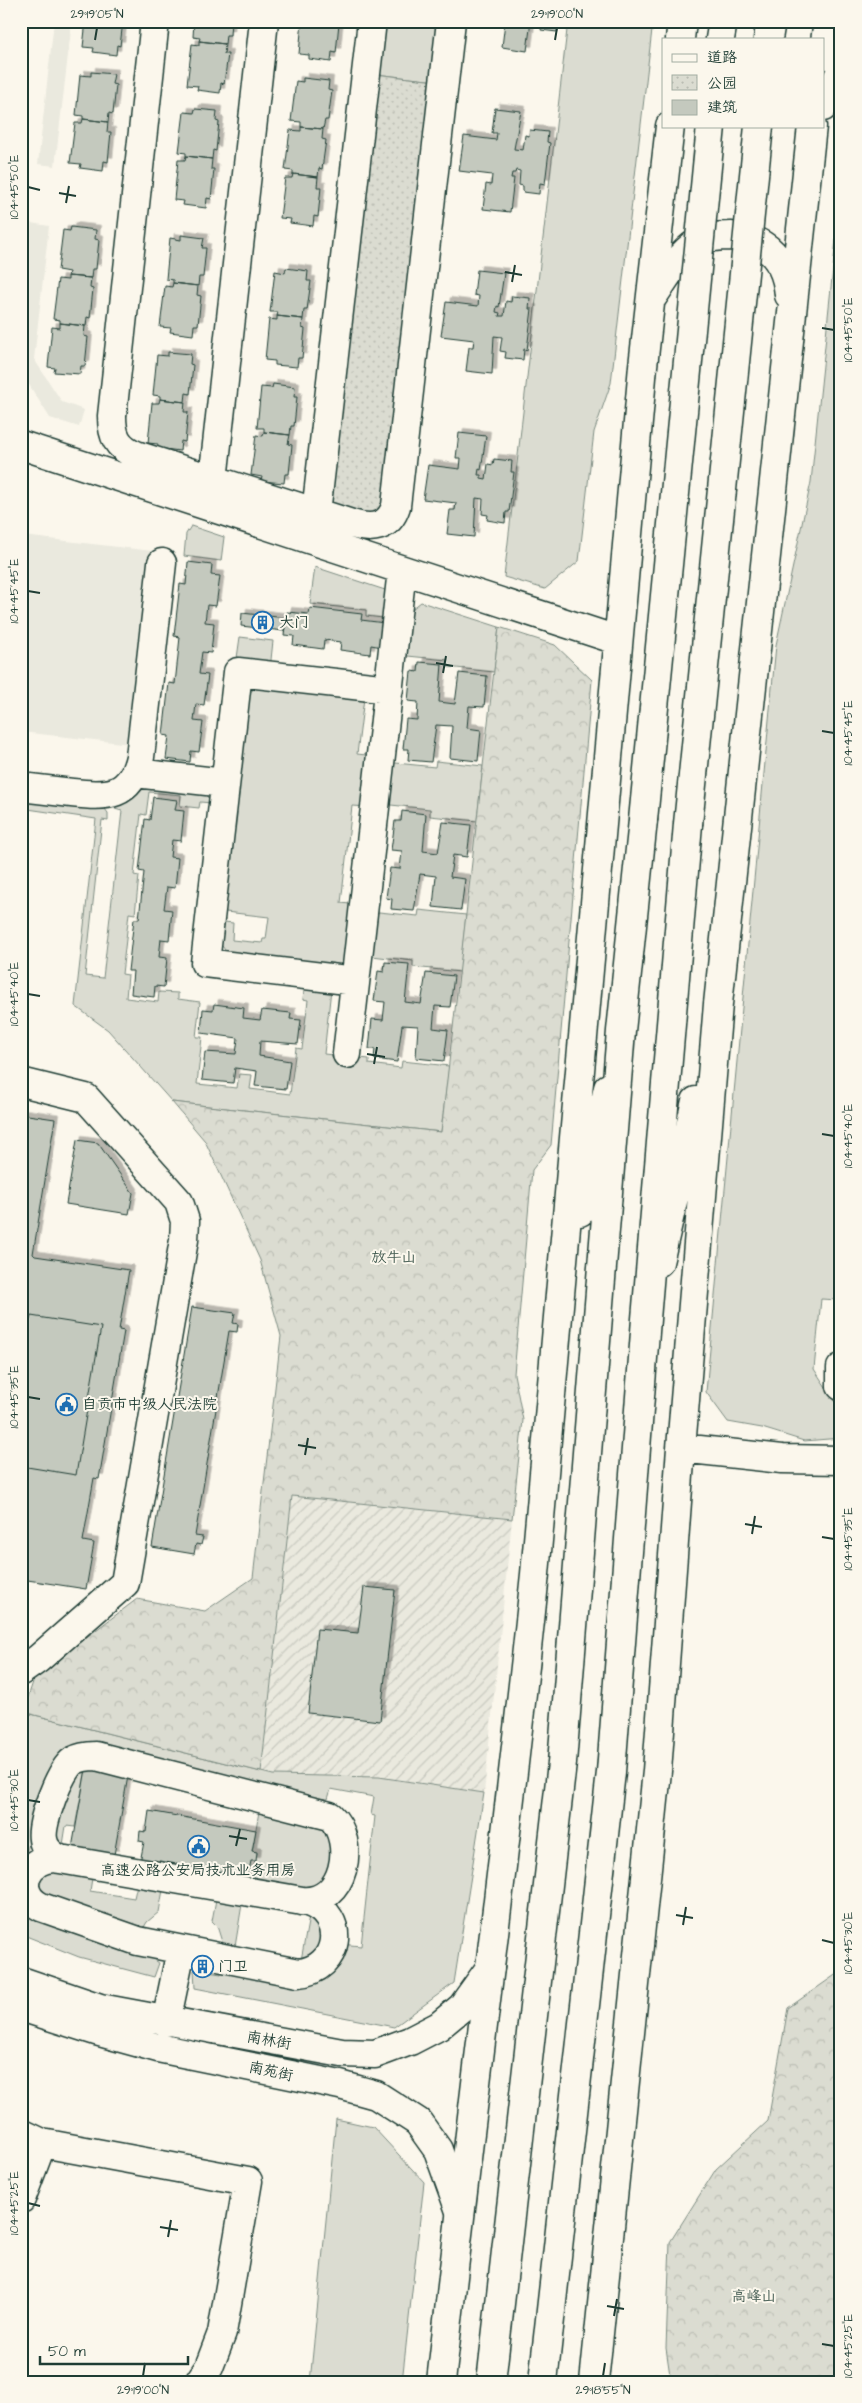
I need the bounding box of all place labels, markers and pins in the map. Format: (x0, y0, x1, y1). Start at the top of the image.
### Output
building icon: 大门 (251, 610, 275, 634)
place label: 大门 (279, 612, 309, 633)
public building icon: 自贡市中级人民法院 (54, 1392, 78, 1416)
place label: 自贡市中级人民法院 (82, 1394, 217, 1415)
public building icon: 高速公路公安局技术业务用房 (186, 1835, 210, 1859)
place label: 高速公路公安局技术业务用房 (100, 1860, 296, 1881)
building icon: 门卫 (190, 1954, 214, 1978)
place label: 门卫 (218, 1956, 248, 1977)

